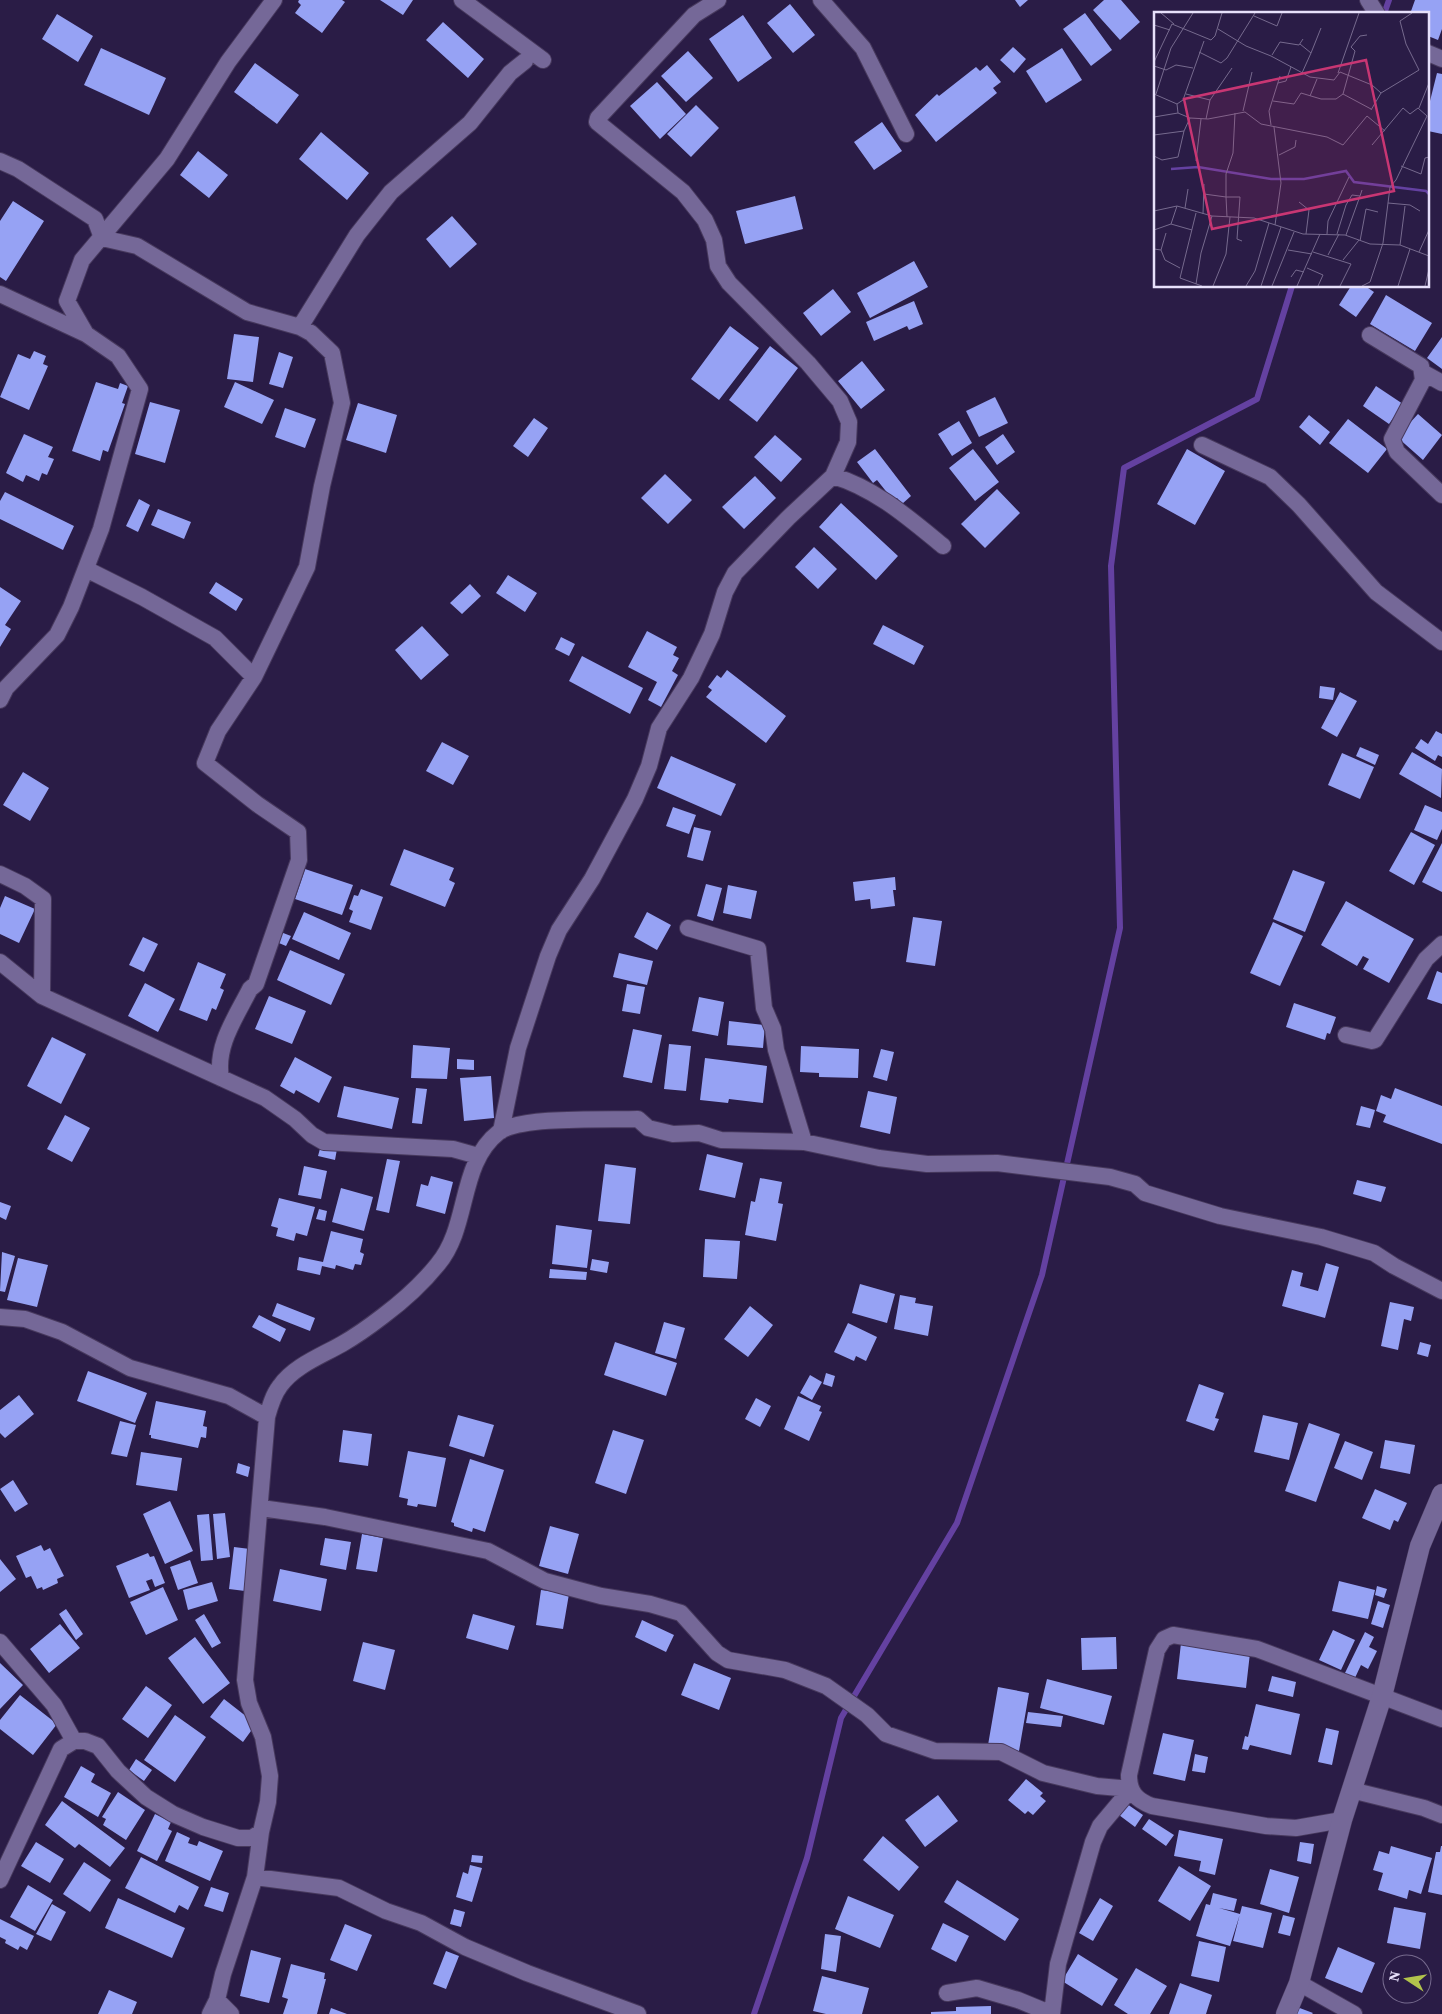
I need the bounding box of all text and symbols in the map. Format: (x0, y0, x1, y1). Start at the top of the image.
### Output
inset map (1154, 12, 1430, 288)
north arrow (1382, 1954, 1432, 2004)
text: N (1383, 1969, 1405, 1983)

